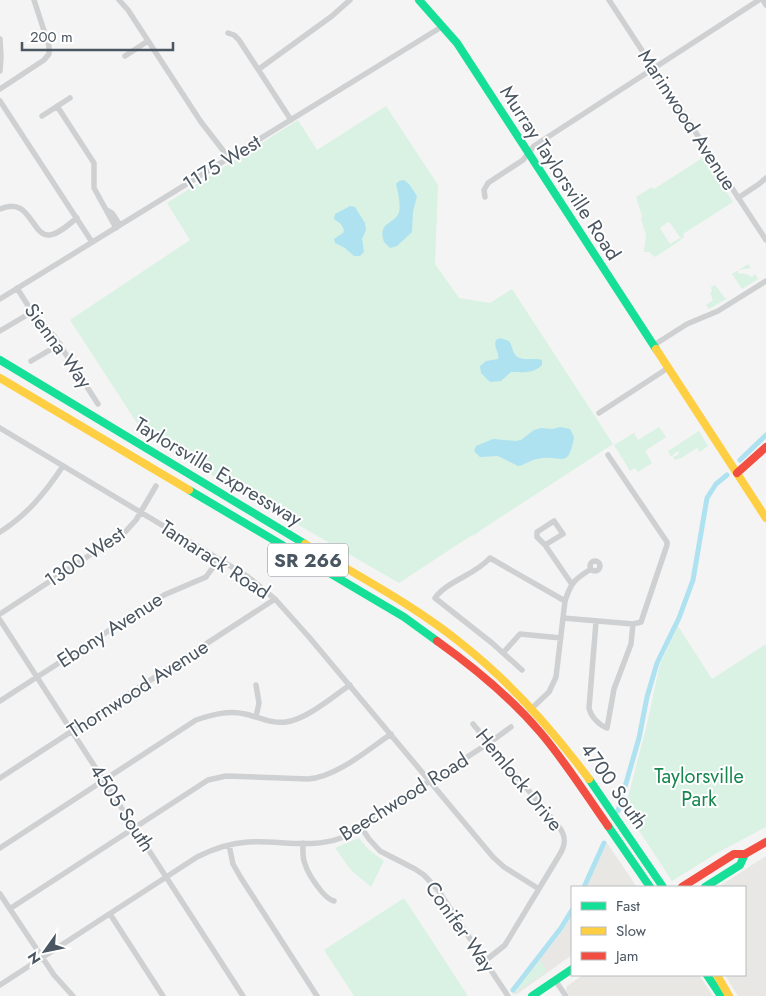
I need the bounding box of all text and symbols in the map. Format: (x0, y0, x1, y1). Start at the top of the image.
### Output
scale bar (22, 20, 174, 52)
text: 200 m (30, 26, 73, 48)
street label: Marinwood Avenue (630, 44, 744, 196)
street label: Murray Taylorsville Road (492, 80, 628, 266)
street label: 1175 West (177, 128, 267, 198)
street label: Sienna Way (17, 297, 99, 395)
street label: Taylorsville Expressway (129, 410, 308, 534)
street label: Tamarack Road (154, 513, 276, 607)
street label: 1300 West (39, 519, 131, 595)
road number: SR 266 (268, 544, 348, 576)
street label: Ebony Avenue (51, 585, 169, 675)
street label: Thornwood Avenue (62, 632, 214, 746)
street label: Hemlock Drive (469, 722, 569, 838)
street label: 4700 South (573, 737, 655, 835)
street label: Beechwood Road (334, 746, 474, 848)
street label: 4505 South (83, 758, 161, 858)
park label: Taylorsville Park (654, 762, 744, 814)
street label: Conifer Way (418, 876, 502, 979)
legend (571, 886, 746, 976)
text: Fast (616, 895, 640, 917)
text: Slow (616, 920, 647, 942)
north arrow (20, 926, 70, 976)
text: Jam (614, 945, 639, 967)
text: N (23, 948, 46, 968)

